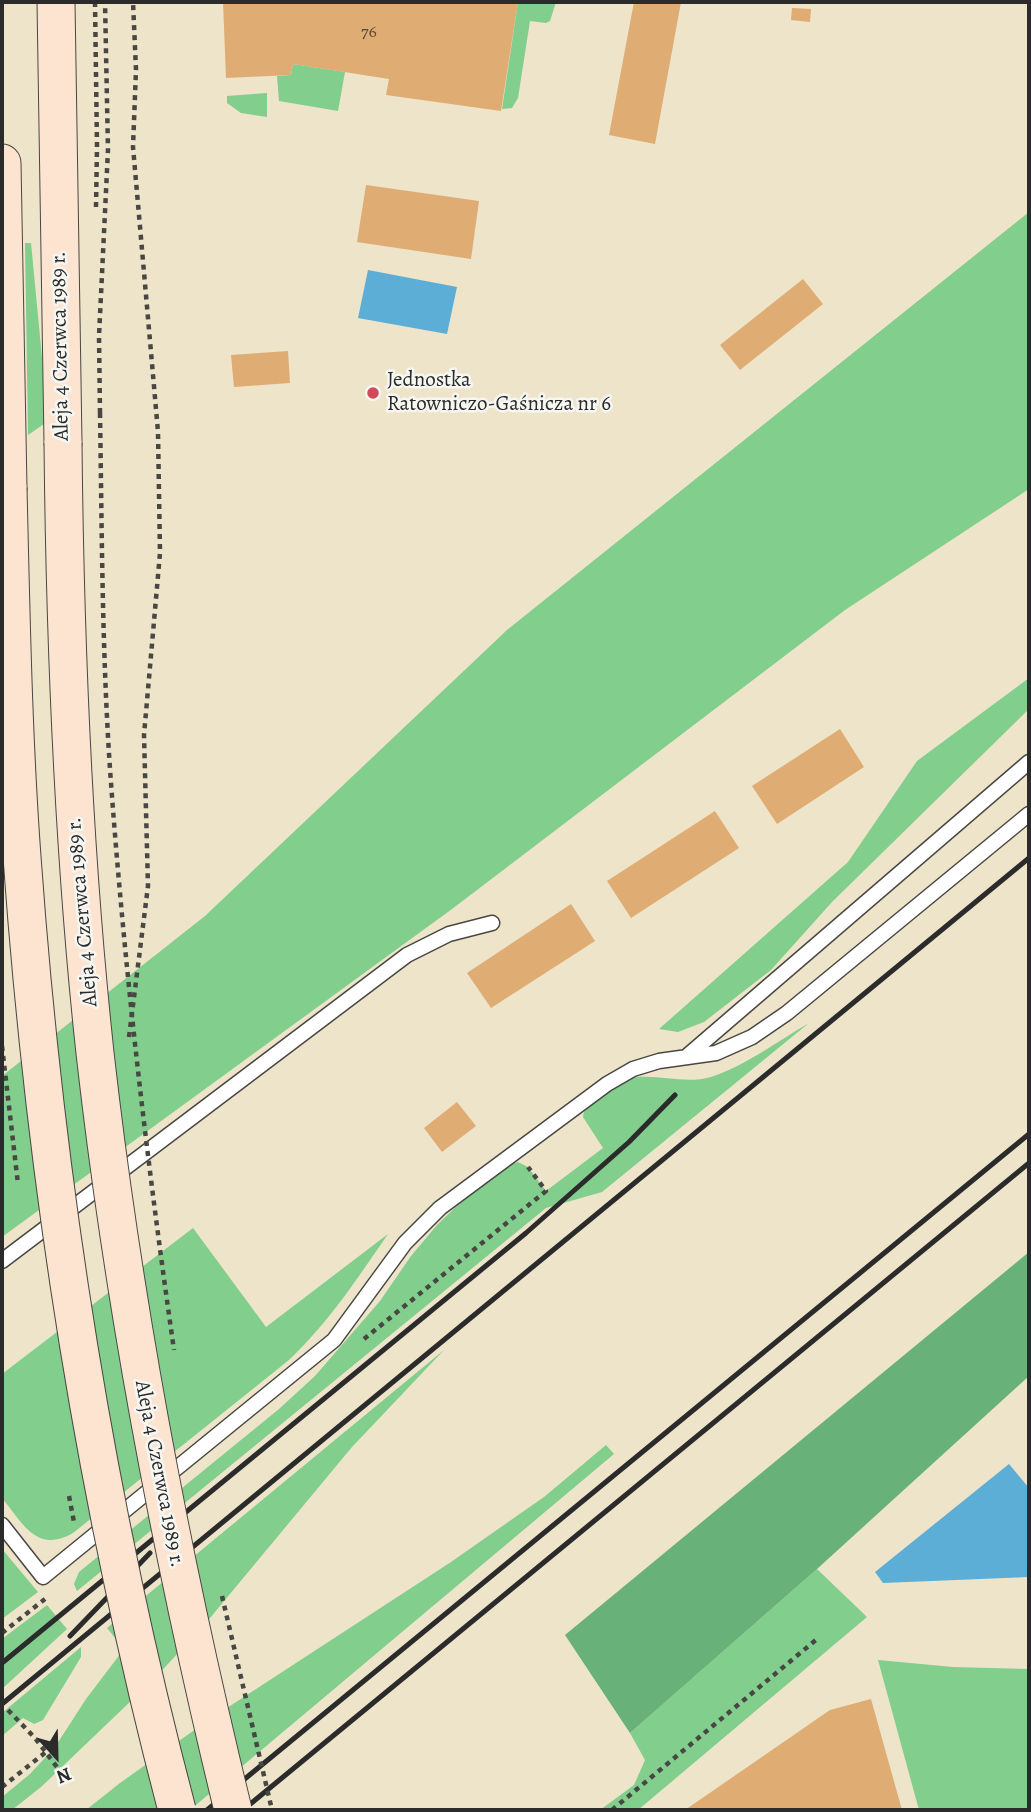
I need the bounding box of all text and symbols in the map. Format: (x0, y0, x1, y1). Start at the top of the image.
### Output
house number: 76 (361, 22, 377, 44)
street label: Aleja 4 Czerwca 1989 r. (47, 251, 75, 441)
place label: Jednostka Ratowniczo-Gaśnicza nr 6 (387, 368, 611, 418)
marker: Jednostka Ratowniczo-Gaśnicza nr 6 (365, 385, 381, 401)
street label: Aleja 4 Czerwca 1989 r. (62, 816, 104, 1008)
street label: Aleja 4 Czerwca 1989 r. (129, 1378, 189, 1570)
north arrow (21, 1721, 91, 1791)
text: N (53, 1761, 75, 1790)

